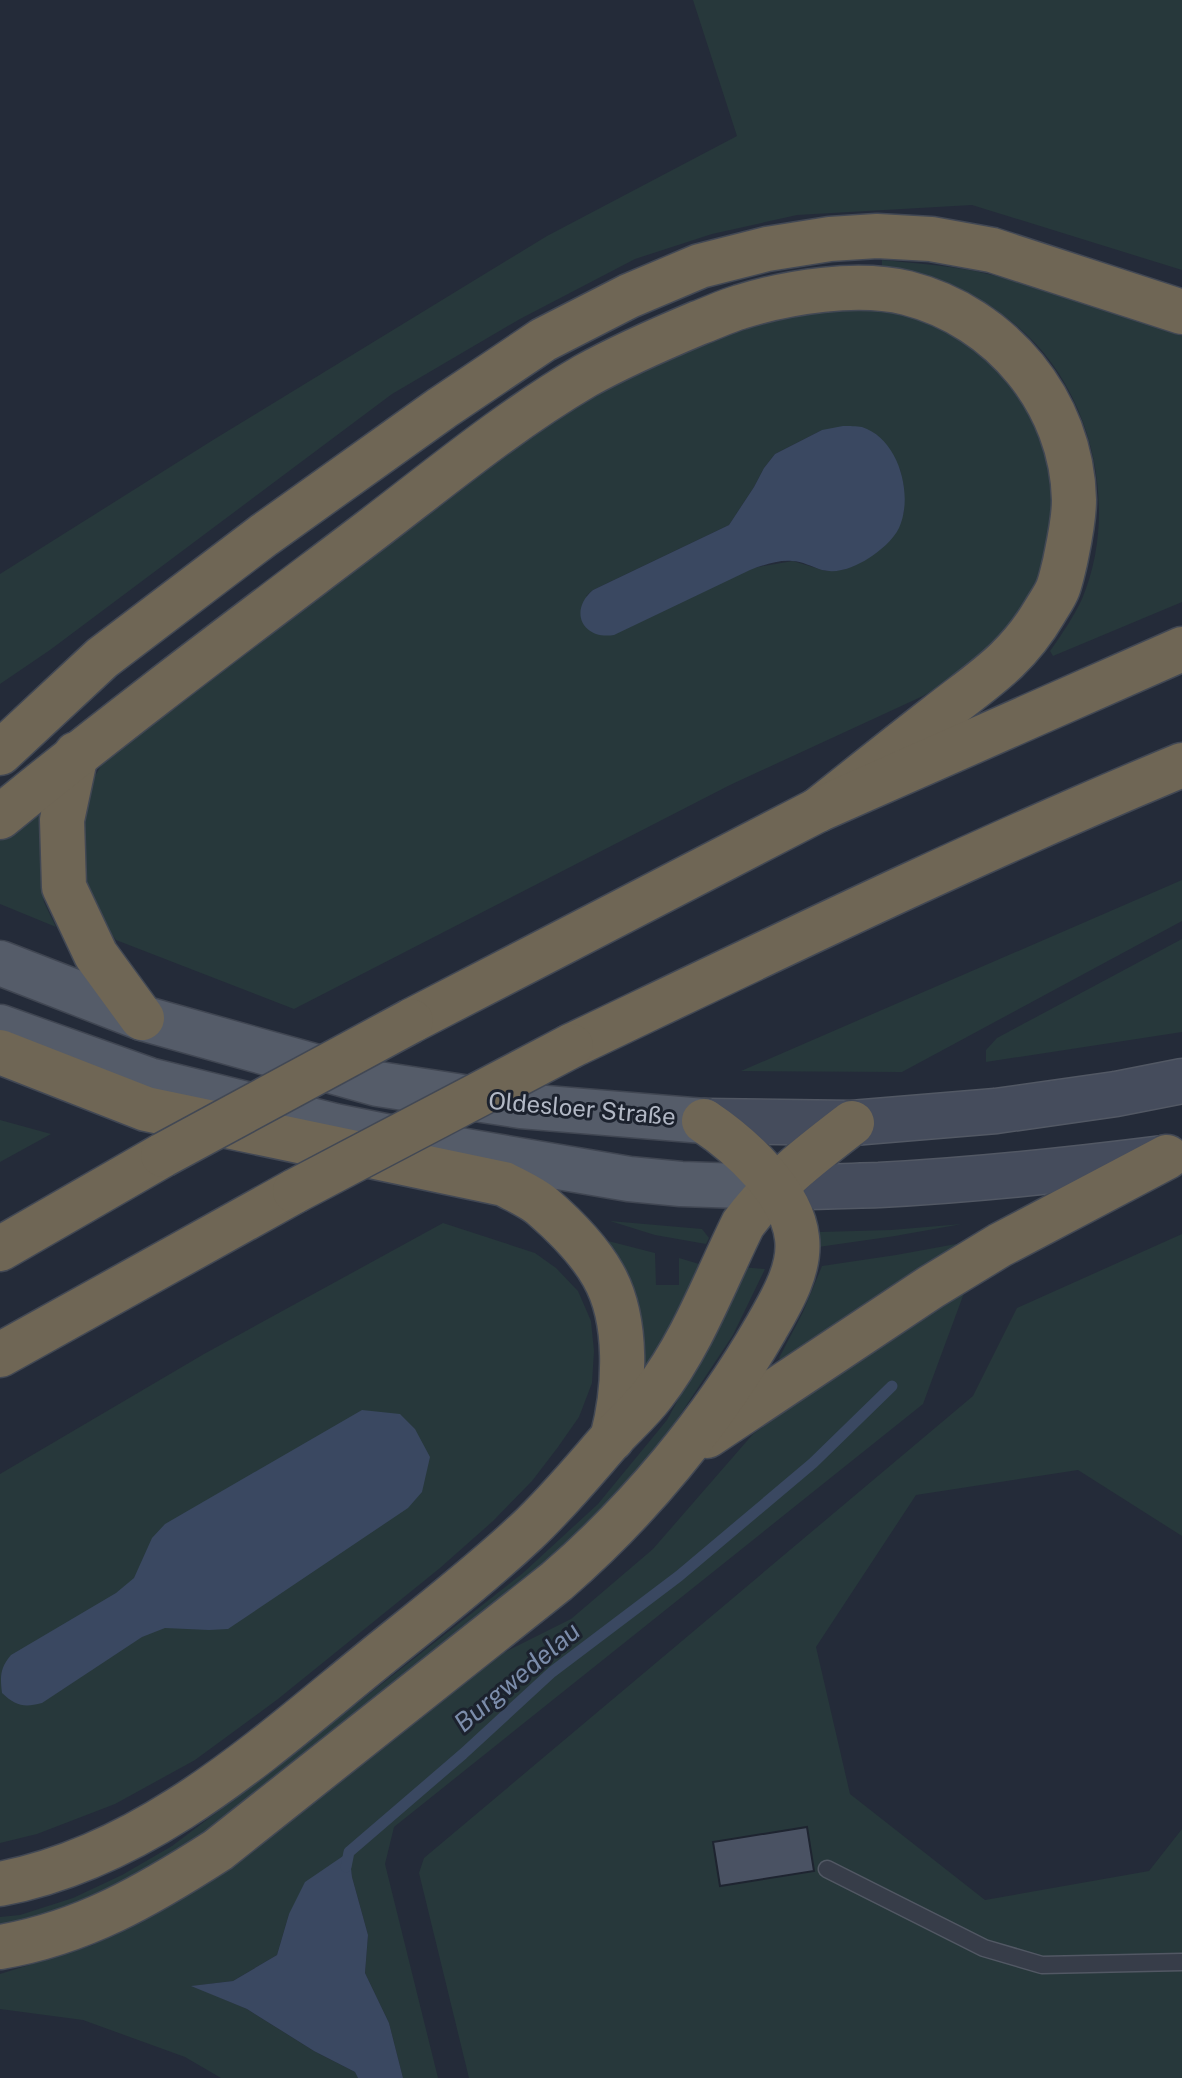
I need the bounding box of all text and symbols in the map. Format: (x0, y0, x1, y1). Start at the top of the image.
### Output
street label: Oldesloer Straße (487, 1086, 677, 1130)
water label: Burgwedelau (447, 1615, 586, 1738)

